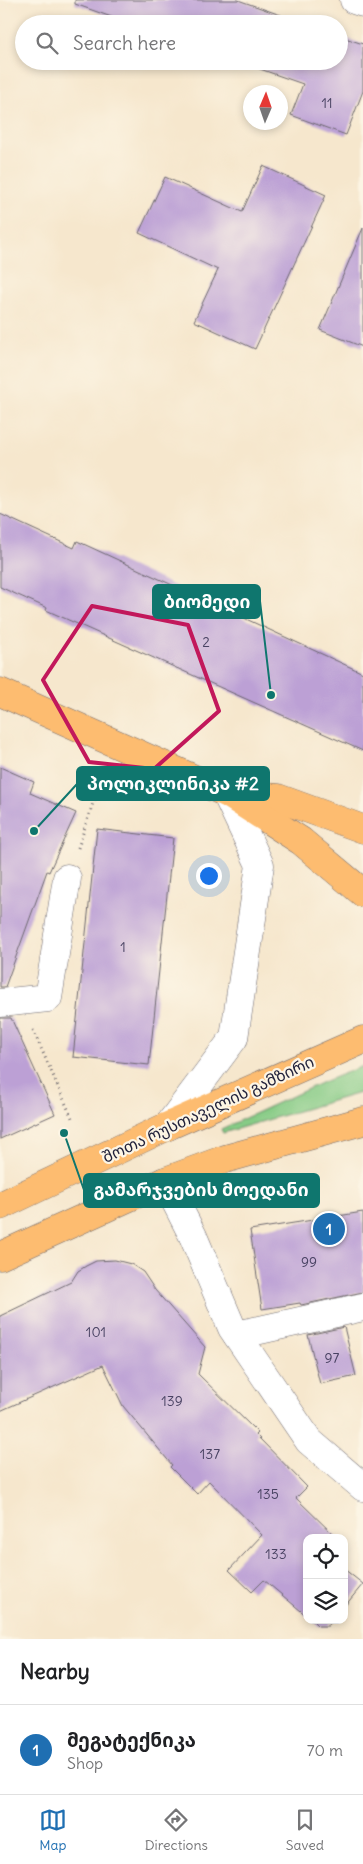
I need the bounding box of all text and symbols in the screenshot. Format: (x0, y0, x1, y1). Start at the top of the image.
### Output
search box (15, 15, 348, 70)
icon: search (33, 29, 61, 57)
text: Search here (73, 31, 176, 55)
north arrow (243, 85, 288, 130)
house number: 11 (321, 94, 333, 112)
callout: ბიომედი (153, 585, 260, 618)
text: ბიომედი (164, 590, 250, 613)
house number: 2 (202, 633, 210, 651)
callout: პოლიკლინიკა #2 (77, 767, 269, 800)
text: პოლიკლინიკა #2 (87, 772, 259, 795)
your location (196, 863, 222, 889)
house number: 1 (120, 938, 126, 956)
street label: შოთა რუსთაველის გამზირი (99, 1051, 317, 1168)
callout: გამარჯვების მოედანი (84, 1174, 319, 1207)
text: გამარჯვების მოედანი (93, 1178, 309, 1201)
pin: 1 (313, 1210, 345, 1248)
house number: 99 (301, 1253, 317, 1271)
house number: 101 (86, 1323, 106, 1341)
house number: 97 (325, 1349, 340, 1367)
house number: 139 (161, 1392, 183, 1410)
house number: 137 (200, 1445, 220, 1463)
house number: 135 (257, 1485, 279, 1503)
map controls (303, 1534, 348, 1624)
button: locate (303, 1534, 348, 1579)
house number: 133 (265, 1545, 287, 1563)
button: layers (303, 1579, 348, 1624)
text: Nearby (20, 1658, 90, 1685)
text: მეგატექნიკა (67, 1728, 196, 1752)
text: 1 (33, 1740, 39, 1760)
text: 70 m (307, 1740, 343, 1760)
text: Shop (67, 1753, 103, 1773)
tab: Map (39, 1806, 67, 1854)
tab: Directions (145, 1806, 208, 1854)
tab: Saved (286, 1806, 324, 1854)

